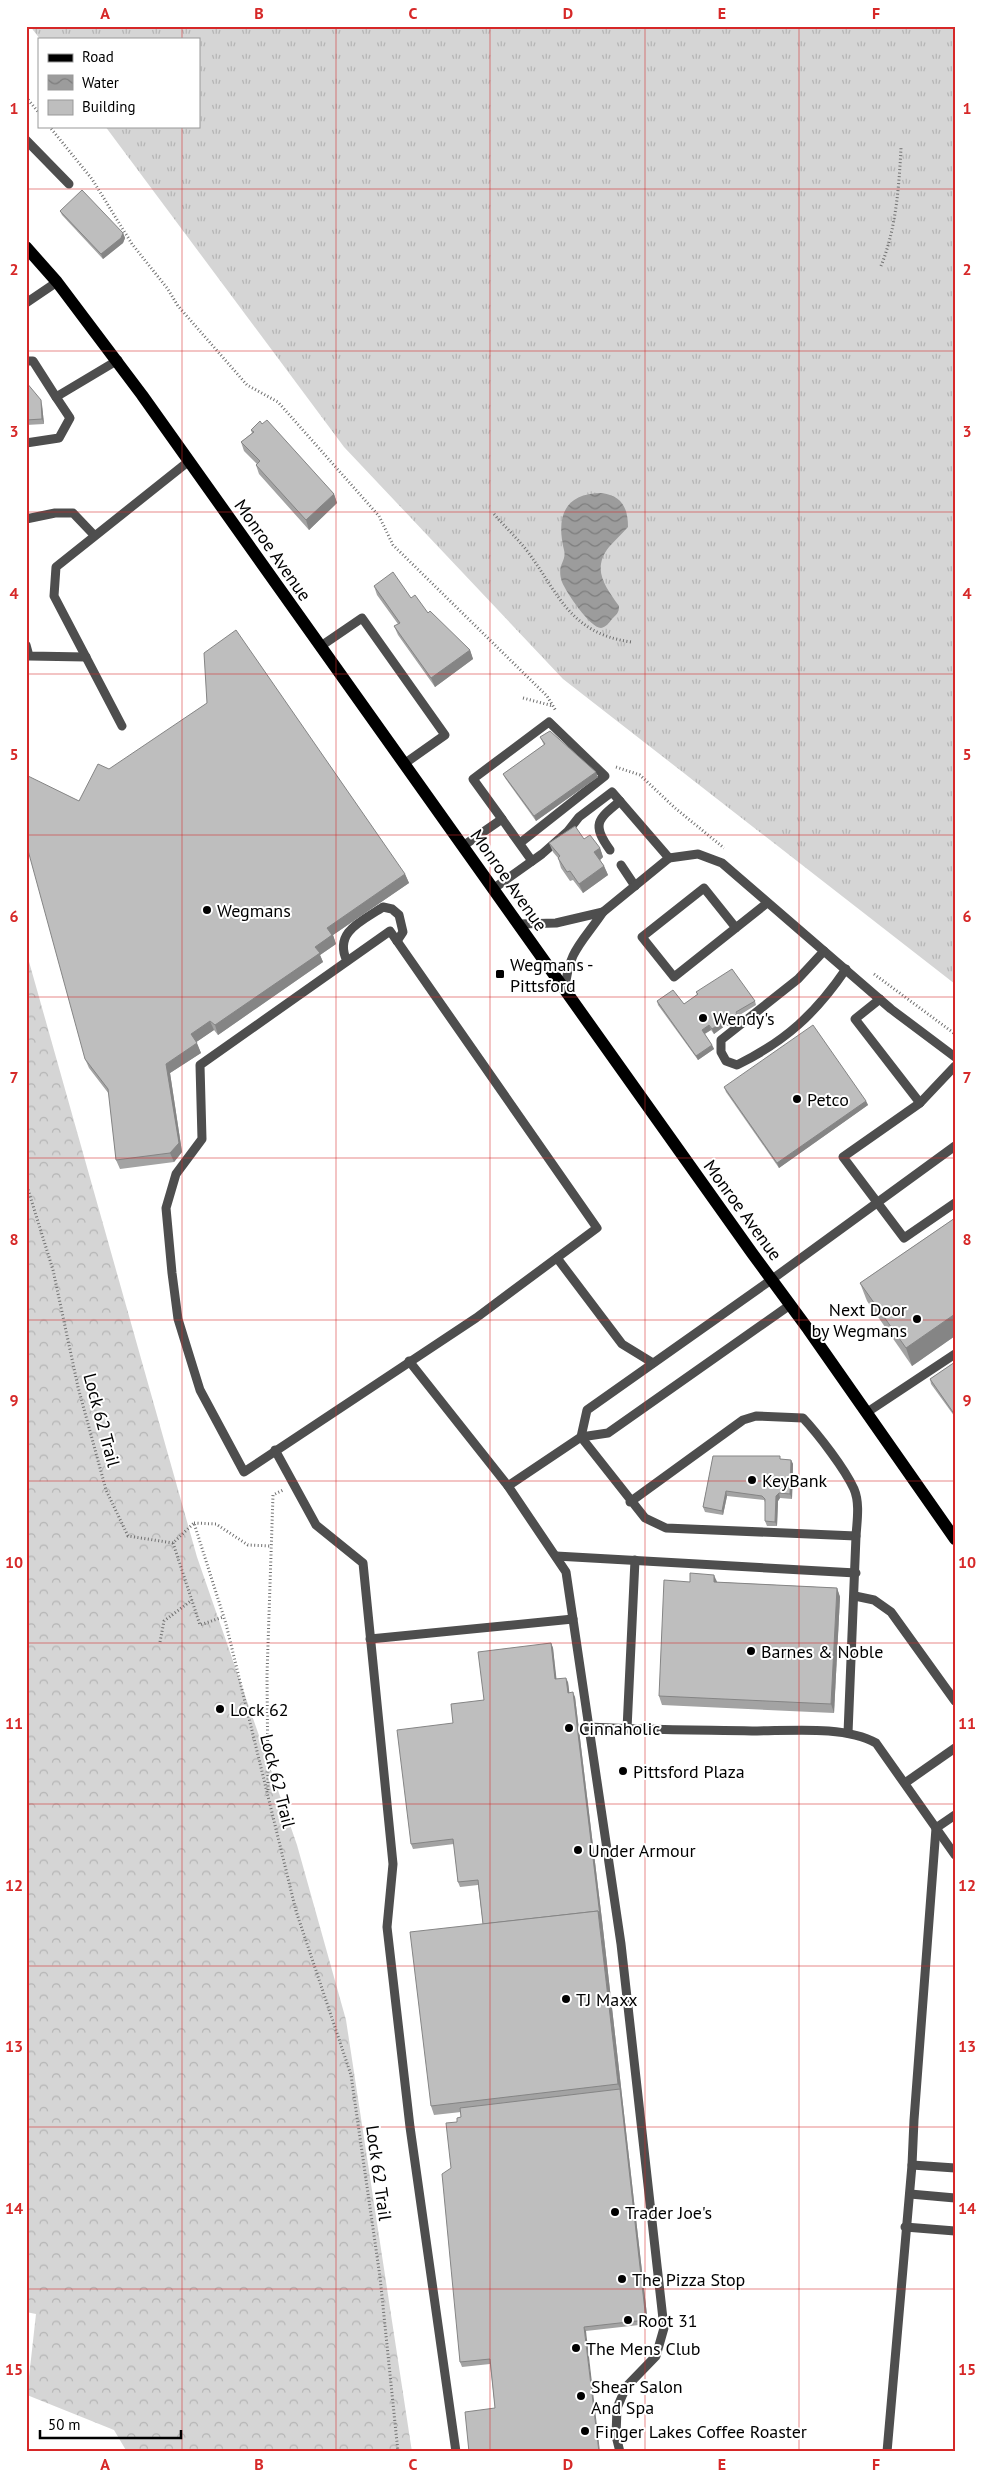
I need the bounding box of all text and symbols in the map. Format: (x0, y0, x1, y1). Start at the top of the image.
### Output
text: A (100, 3, 110, 23)
text: B (254, 3, 264, 23)
text: C (409, 3, 418, 23)
text: D (563, 3, 573, 23)
text: E (718, 3, 726, 23)
text: F (872, 3, 880, 23)
legend (38, 38, 200, 128)
text: Road (82, 47, 114, 66)
text: Water (82, 73, 119, 92)
text: Building (82, 97, 136, 116)
text: 1 (9, 98, 19, 118)
text: 1 (962, 98, 972, 118)
text: 2 (9, 259, 19, 279)
text: 2 (962, 259, 972, 279)
text: 3 (9, 421, 19, 441)
text: 3 (962, 421, 972, 441)
street label: Monroe Avenue (229, 495, 317, 605)
text: 4 (9, 583, 19, 603)
text: 4 (962, 583, 972, 603)
text: 5 (9, 744, 19, 764)
text: 5 (962, 744, 972, 764)
street label: Monroe Avenue (465, 825, 553, 935)
place label: Wegmans (217, 899, 291, 922)
marker: Wegmans (201, 904, 213, 916)
text: 6 (9, 906, 19, 926)
text: 6 (962, 906, 972, 926)
place label: Wegmans - Pittsford (510, 953, 594, 997)
marker: Wegmans - Pittsford (494, 968, 506, 980)
place label: Wendy's (713, 1007, 775, 1030)
marker: Wendy's (697, 1012, 709, 1024)
text: 7 (9, 1067, 19, 1087)
text: 7 (962, 1067, 972, 1087)
place label: Petco (807, 1088, 849, 1111)
marker: Petco (791, 1093, 803, 1105)
street label: Monroe Avenue (699, 1155, 787, 1265)
text: 8 (9, 1229, 19, 1249)
text: 8 (962, 1229, 972, 1249)
place label: Next Door by Wegmans (812, 1298, 907, 1342)
marker: Next Door by Wegmans (911, 1313, 923, 1325)
street label: Lock 62 Trail (78, 1371, 126, 1470)
text: 9 (9, 1390, 19, 1410)
text: 9 (962, 1390, 972, 1410)
place label: KeyBank (762, 1469, 828, 1492)
marker: KeyBank (746, 1474, 758, 1486)
text: 10 (5, 1552, 23, 1572)
text: 10 (958, 1552, 976, 1572)
place label: Barnes & Noble (761, 1640, 883, 1663)
marker: Barnes & Noble (745, 1645, 757, 1657)
place label: Lock 62 (230, 1698, 289, 1721)
marker: Lock 62 (214, 1703, 226, 1715)
text: 11 (5, 1713, 23, 1733)
text: 11 (958, 1713, 976, 1733)
place label: Cinnaholic (579, 1717, 660, 1740)
marker: Cinnaholic (563, 1722, 575, 1734)
street label: Lock 62 Trail (255, 1732, 301, 1831)
place label: Pittsford Plaza (633, 1760, 745, 1783)
marker: Pittsford Plaza (617, 1765, 629, 1777)
place label: Under Armour (588, 1839, 696, 1862)
marker: Under Armour (572, 1844, 584, 1856)
text: 12 (5, 1875, 23, 1895)
text: 12 (958, 1875, 976, 1895)
place label: TJ Maxx (576, 1988, 637, 2011)
marker: TJ Maxx (560, 1993, 572, 2005)
text: 13 (5, 2036, 23, 2056)
text: 13 (958, 2036, 976, 2056)
street label: Lock 62 Trail (361, 2124, 397, 2223)
text: 14 (5, 2198, 23, 2218)
text: 14 (958, 2198, 976, 2218)
place label: Trader Joe's (625, 2201, 712, 2224)
marker: Trader Joe's (609, 2206, 621, 2218)
place label: The Pizza Stop (632, 2268, 745, 2291)
marker: The Pizza Stop (616, 2273, 628, 2285)
place label: Root 31 (638, 2309, 698, 2332)
marker: Root 31 (622, 2314, 634, 2326)
place label: The Mens Club (586, 2337, 700, 2360)
marker: The Mens Club (570, 2342, 582, 2354)
text: 15 (5, 2359, 23, 2379)
text: 15 (958, 2359, 976, 2379)
place label: Shear Salon And Spa (591, 2375, 683, 2419)
marker: Shear Salon And Spa (575, 2390, 587, 2402)
scale bar (40, 2408, 181, 2440)
text: 50 m (48, 2415, 81, 2434)
place label: Finger Lakes Coffee Roaster (595, 2420, 807, 2443)
marker: Finger Lakes Coffee Roaster (579, 2425, 591, 2437)
text: A (100, 2454, 110, 2474)
text: B (254, 2454, 264, 2474)
text: C (409, 2454, 418, 2474)
text: D (563, 2454, 573, 2474)
text: E (718, 2454, 726, 2474)
text: F (872, 2454, 880, 2474)

